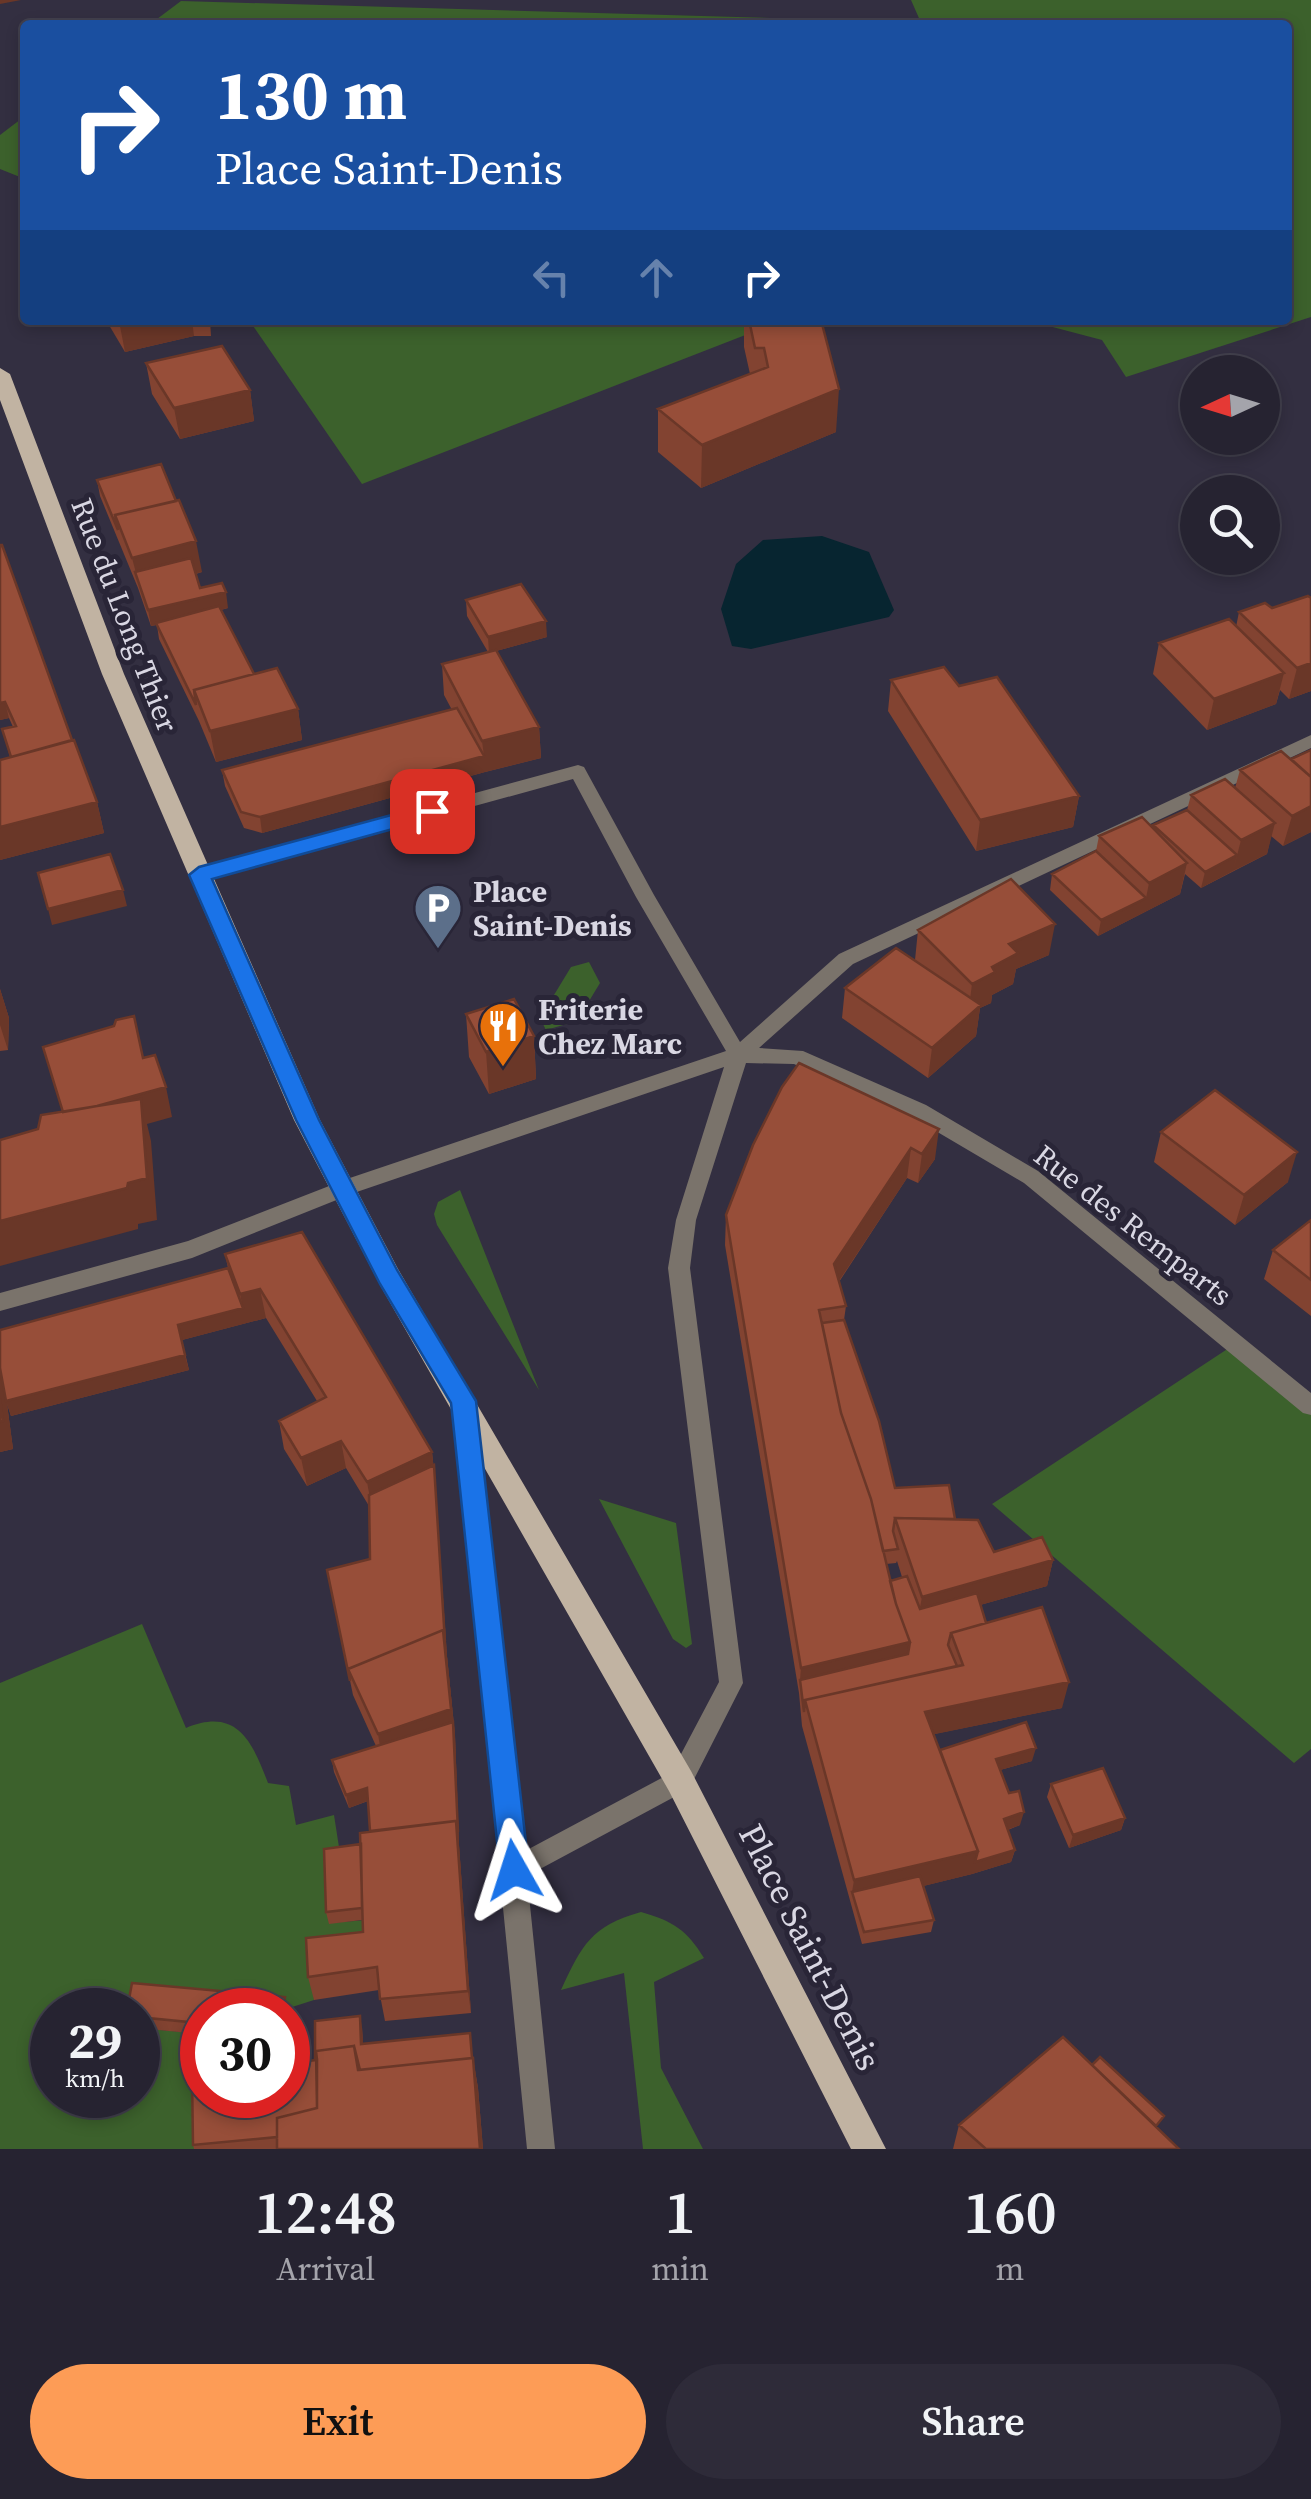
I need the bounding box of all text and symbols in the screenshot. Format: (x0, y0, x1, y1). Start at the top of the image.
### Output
text: 130 m (215, 46, 407, 142)
icon: right (50, 60, 180, 190)
text: Place Saint-Denis (215, 137, 563, 199)
icon: left (524, 250, 579, 305)
icon: ahead (629, 250, 684, 305)
icon: right (734, 250, 789, 305)
north arrow (1180, 355, 1280, 455)
map controls (1180, 355, 1280, 575)
button: search (1180, 475, 1280, 575)
street label: Rue du Long Thier (62, 492, 189, 738)
pin (390, 769, 475, 854)
icon: arrive (405, 784, 460, 839)
place label: Place Saint-Denis (473, 871, 632, 946)
parking icon: Place Saint-Denis (412, 882, 464, 950)
place label: Friterie Chez Marc (538, 989, 682, 1064)
restaurant icon: Friterie Chez Marc (477, 1000, 529, 1068)
street label: Rue des Remparts (1026, 1135, 1240, 1315)
street label: Place Saint-Denis (727, 1816, 893, 2078)
position arrow (462, 1818, 566, 1922)
speed limit sign: 30 (180, 1988, 310, 2118)
text: 29 (68, 2006, 122, 2075)
text: km/h (65, 2061, 125, 2095)
text: 12:48 (254, 2171, 397, 2253)
text: 1 (665, 2171, 696, 2253)
text: 160 (963, 2171, 1057, 2253)
text: Arrival (276, 2247, 375, 2291)
text: min (651, 2247, 709, 2291)
text: m (996, 2247, 1024, 2291)
button: Exit (30, 2364, 646, 2479)
button: Share (666, 2364, 1281, 2479)

